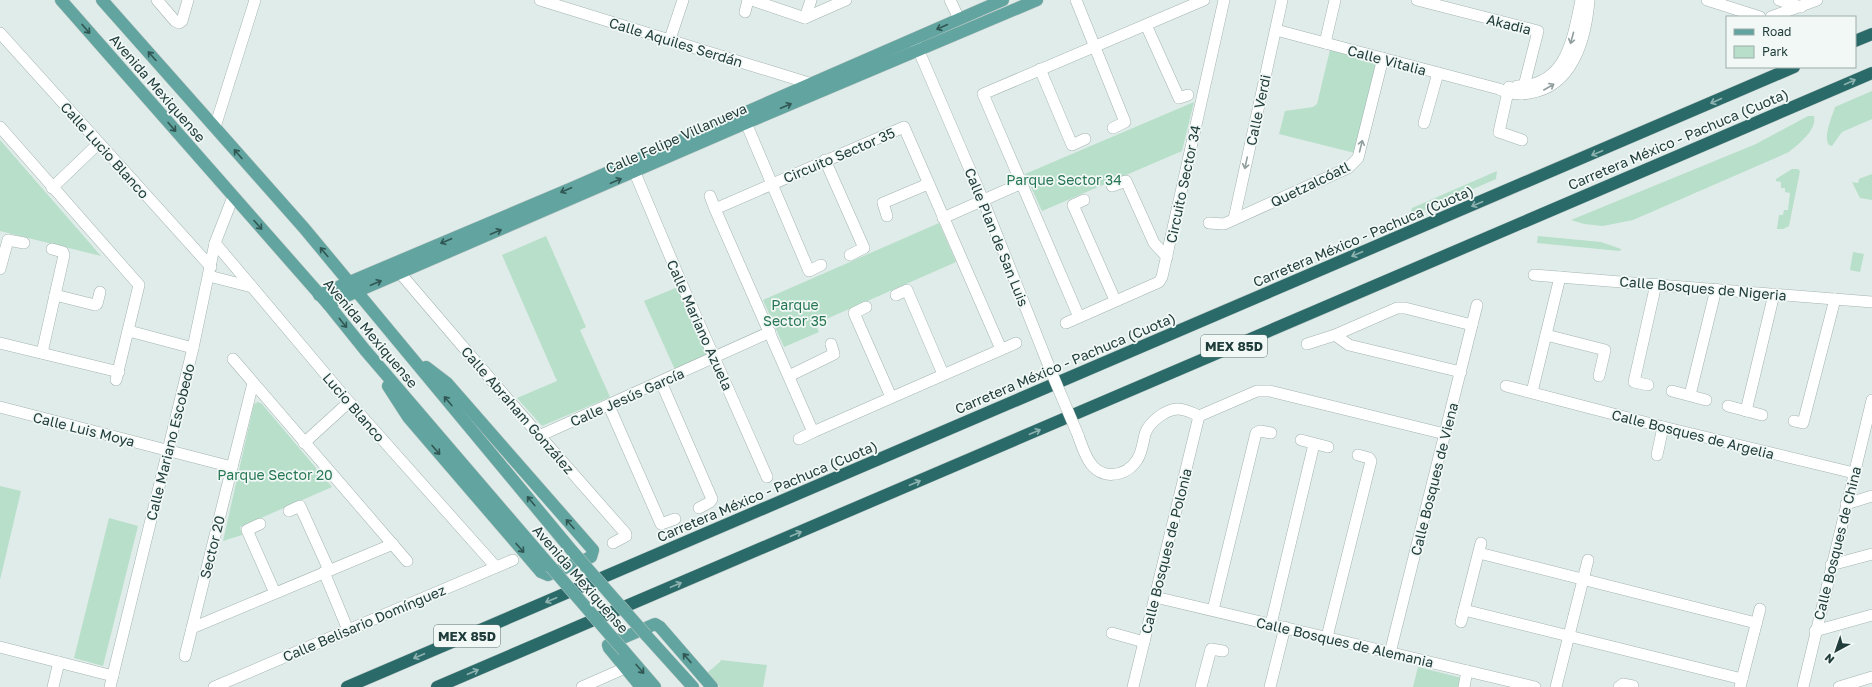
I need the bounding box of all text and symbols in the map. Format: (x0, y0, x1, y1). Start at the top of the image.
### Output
street label: Akadia (1485, 10, 1533, 38)
street label: Calle Aquiles Serdán (607, 14, 745, 70)
legend (1726, 16, 1856, 68)
one-way arrow (82, 24, 91, 35)
one-way arrow (936, 24, 948, 31)
text: Road (1762, 24, 1791, 39)
street label: Avenida Mexiquense (107, 31, 209, 145)
one-way arrow (1568, 31, 1575, 44)
street label: Calle Vitalia (1346, 41, 1428, 79)
text: Park (1762, 44, 1788, 59)
one-way arrow (148, 52, 157, 62)
street label: Calle Verdi (1242, 73, 1274, 147)
one-way arrow (1843, 78, 1855, 85)
one-way arrow (1543, 82, 1555, 90)
street label: Carretera México - Pachuca (Cuota) (1565, 85, 1791, 193)
street label: Calle Lucio Blanco (57, 98, 153, 202)
one-way arrow (1710, 98, 1722, 105)
street label: Calle Felipe Villanueva (603, 99, 749, 177)
one-way arrow (780, 102, 792, 110)
one-way arrow (167, 122, 177, 132)
street label: Circuito Sector 34 (1162, 123, 1204, 245)
street label: Circuito Sector 35 (780, 124, 898, 186)
one-way arrow (1358, 140, 1365, 153)
one-way arrow (234, 148, 243, 159)
one-way arrow (1591, 149, 1603, 157)
one-way arrow (1242, 157, 1250, 170)
street label: Quetzalcóatl (1268, 157, 1352, 211)
street label: Calle Plan de San Luis (961, 165, 1033, 309)
park label: Parque Sector 34 (1006, 171, 1122, 188)
one-way arrow (609, 177, 621, 184)
street label: Carretera México - Pachuca (Cuota) (1250, 182, 1476, 290)
one-way arrow (560, 187, 572, 195)
one-way arrow (1472, 200, 1484, 208)
one-way arrow (253, 220, 262, 230)
one-way arrow (490, 228, 502, 235)
one-way arrow (440, 237, 452, 245)
one-way arrow (319, 246, 328, 257)
one-way arrow (1352, 251, 1364, 259)
street label: Calle Mariano Azuela (664, 257, 736, 393)
street label: Calle Bosques de Nigeria (1619, 272, 1787, 304)
street label: Avenida Mexiquense (320, 275, 422, 391)
one-way arrow (370, 278, 382, 286)
park label: Parque Sector 35 (763, 296, 827, 329)
street label: Carretera México - Pachuca (Cuota) (952, 309, 1178, 417)
one-way arrow (339, 317, 348, 328)
road number: MEX 85D (1201, 335, 1267, 357)
street label: Calle Abraham González (458, 343, 578, 477)
street label: Calle Mariano Escobedo (142, 362, 198, 522)
street label: Calle Jesús García (567, 364, 687, 430)
street label: Lucio Blanco (319, 369, 389, 445)
one-way arrow (443, 395, 452, 406)
street label: Calle Bosques de Viena (1407, 401, 1461, 557)
street label: Calle Bosques de Argelia (1610, 406, 1776, 462)
street label: Calle Luis Moya (31, 408, 137, 450)
one-way arrow (1028, 427, 1040, 435)
street label: Carretera México - Pachuca (Cuota) (654, 437, 880, 545)
one-way arrow (431, 445, 440, 455)
street label: Calle Bosques de China (1810, 464, 1864, 622)
park label: Parque Sector 20 (217, 466, 333, 483)
street label: Calle Bosques de Polonia (1137, 467, 1195, 635)
one-way arrow (909, 478, 921, 486)
one-way arrow (526, 495, 535, 506)
street label: Sector 20 (196, 514, 228, 580)
one-way arrow (566, 519, 575, 529)
street label: Avenida Mexiquense (530, 522, 632, 636)
one-way arrow (789, 529, 801, 537)
one-way arrow (516, 543, 525, 554)
one-way arrow (670, 580, 682, 588)
street label: Calle Belisario Domínguez (280, 581, 448, 665)
one-way arrow (546, 596, 558, 604)
street label: Calle Bosques de Alemania (1255, 613, 1435, 671)
road number: MEX 85D (434, 625, 500, 647)
north arrow (1816, 631, 1856, 671)
text: N (1822, 651, 1837, 667)
one-way arrow (682, 652, 691, 663)
one-way arrow (413, 653, 425, 661)
one-way arrow (635, 664, 644, 674)
one-way arrow (467, 667, 479, 675)

